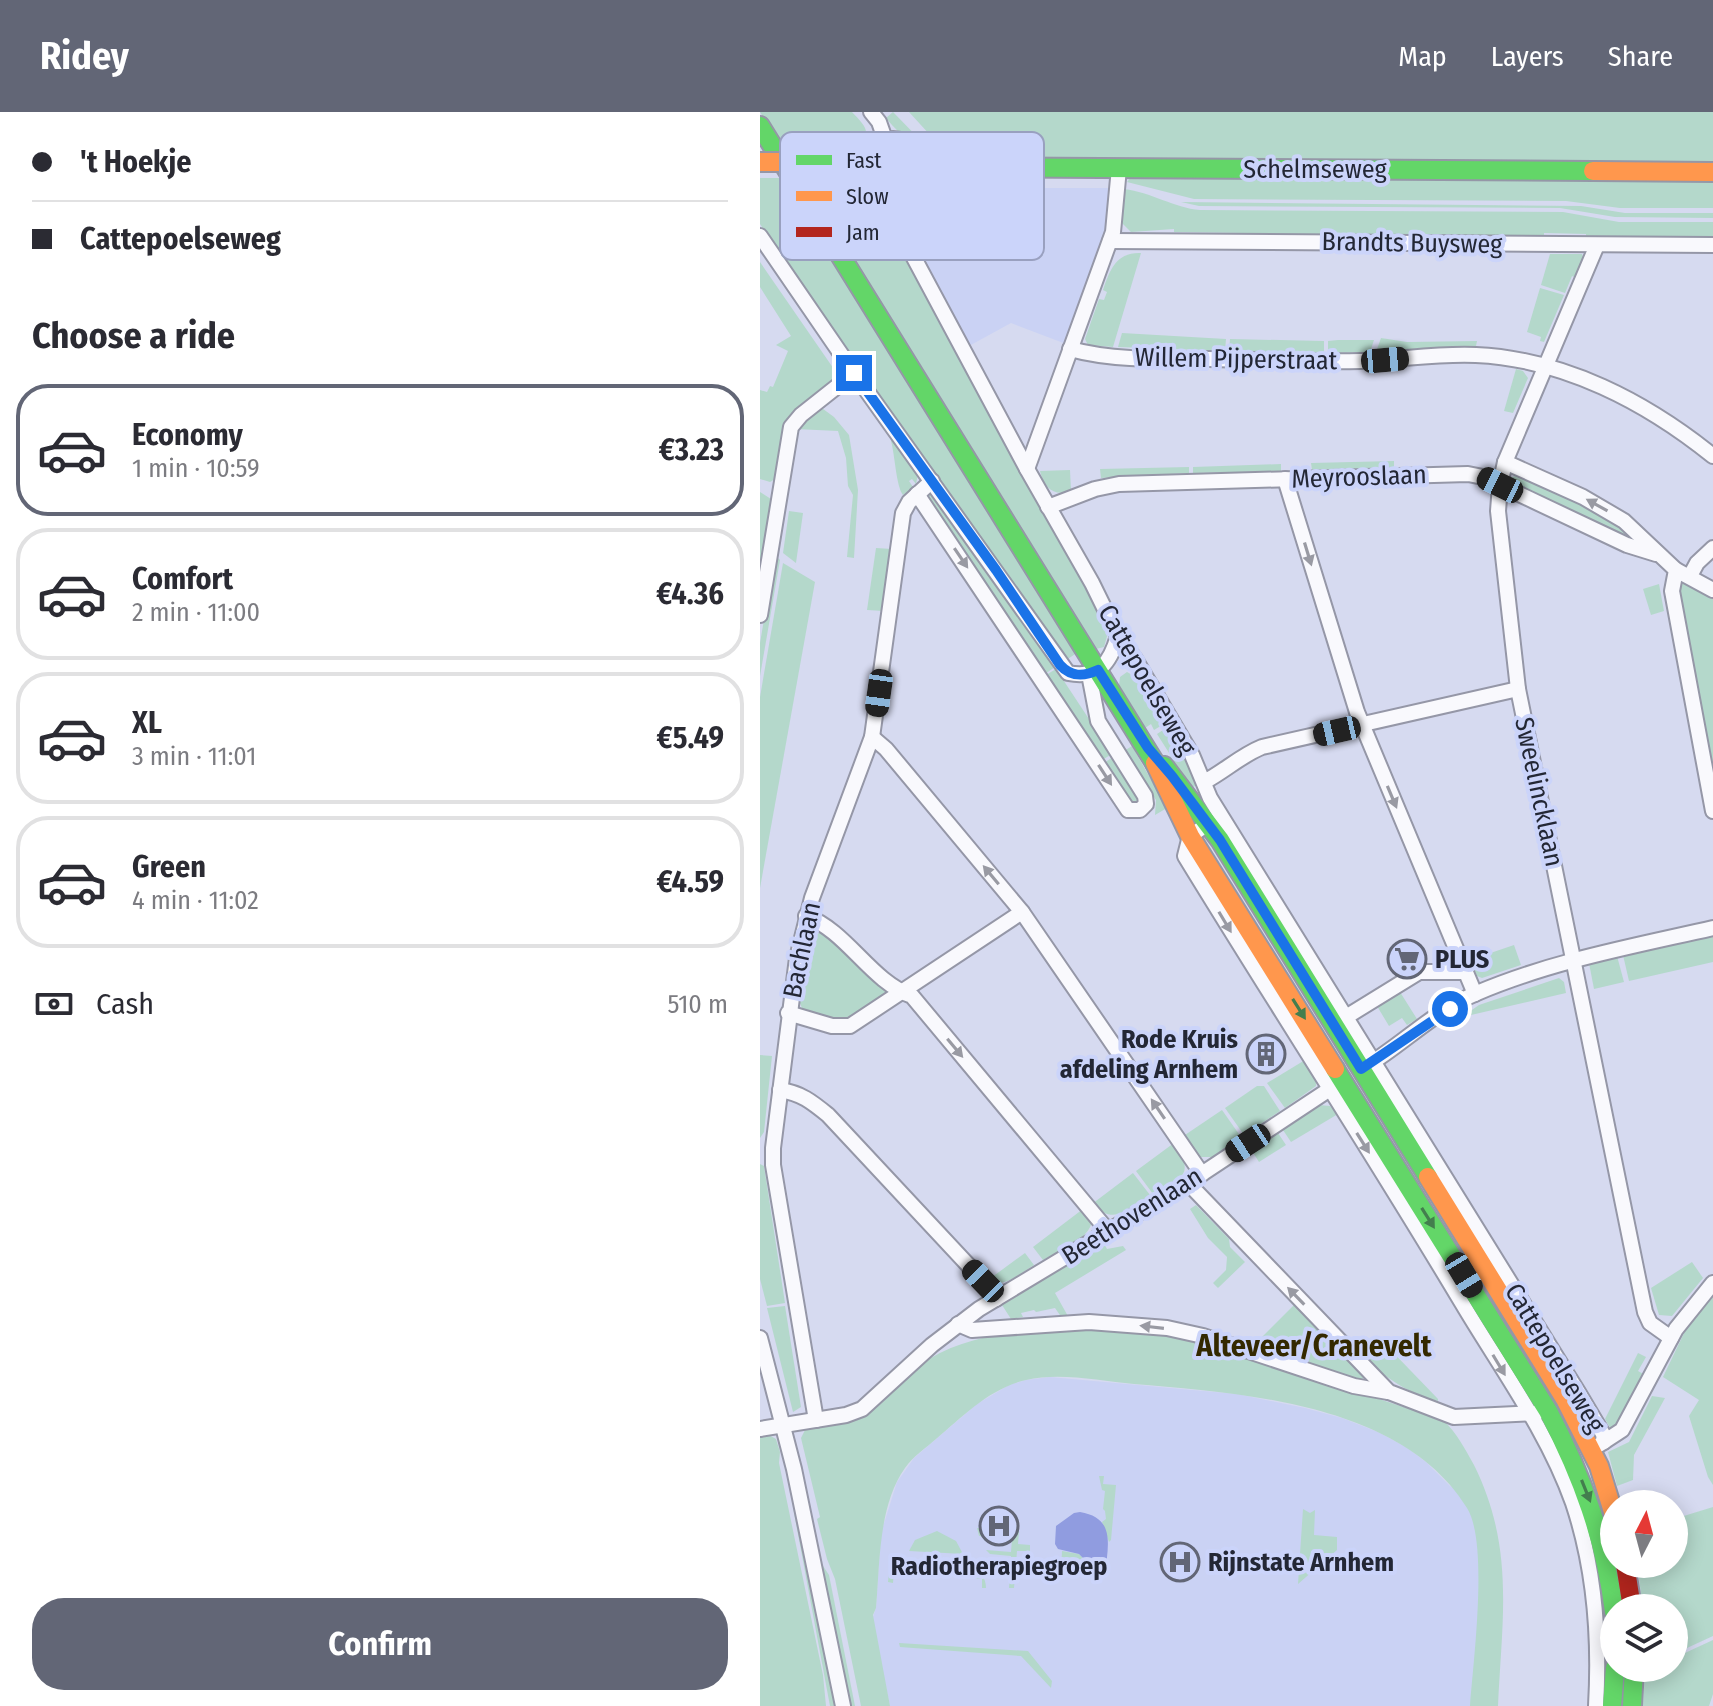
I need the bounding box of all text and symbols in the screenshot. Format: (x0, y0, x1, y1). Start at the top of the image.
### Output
text: Ridey (40, 33, 129, 79)
text: Map (1398, 40, 1447, 73)
text: Layers (1491, 40, 1564, 73)
text: Share (1608, 40, 1673, 73)
legend (780, 132, 1044, 260)
text: 't Hoekje (80, 144, 191, 180)
text: Fast (846, 147, 882, 174)
street label: Schelmseweg (1243, 154, 1388, 185)
text: Slow (846, 183, 889, 210)
text: Jam (846, 219, 880, 246)
text: Cattepoelseweg (80, 221, 281, 257)
street label: Brandts Buysweg (1321, 226, 1503, 260)
text: Choose a ride (32, 314, 235, 358)
street label: Willem Pijperstraat (1135, 342, 1338, 376)
car (1360, 346, 1410, 374)
route end (836, 355, 872, 391)
icon: car (36, 414, 108, 486)
text: Economy (132, 417, 243, 453)
text: €3.23 (659, 432, 724, 468)
text: 1 min · 10:59 (132, 453, 260, 484)
street label: Meyrooslaan (1291, 459, 1427, 495)
car (1473, 464, 1527, 506)
one-way arrow (1586, 498, 1608, 512)
one-way arrow (1302, 542, 1315, 566)
one-way arrow (953, 548, 968, 569)
icon: car (36, 558, 108, 630)
text: Comfort (132, 561, 233, 597)
text: €4.36 (656, 576, 724, 612)
text: 2 min · 11:00 (132, 597, 260, 628)
street label: Cattepoelseweg (1091, 599, 1203, 761)
car (864, 668, 894, 718)
icon: car (36, 702, 108, 774)
text: XL (132, 705, 162, 741)
car (1311, 714, 1363, 748)
street label: Sweelincklaan (1508, 715, 1570, 869)
text: €5.49 (657, 720, 724, 756)
text: 3 min · 11:01 (132, 741, 256, 772)
one-way arrow (1098, 764, 1113, 785)
one-way arrow (1385, 785, 1398, 809)
icon: car (36, 846, 108, 918)
text: Green (132, 849, 206, 885)
text: €4.59 (657, 864, 724, 900)
one-way arrow (983, 865, 1000, 885)
text: 4 min · 11:02 (132, 885, 259, 916)
street label: Bachlaan (777, 899, 827, 1001)
one-way arrow (1218, 911, 1232, 933)
supermarket icon: PLUS (1386, 938, 1428, 980)
place label: PLUS (1435, 944, 1489, 975)
icon: cash (32, 982, 76, 1026)
text: Cash (96, 986, 154, 1022)
text: 510 m (668, 989, 728, 1020)
route start (1432, 991, 1468, 1027)
one-way arrow (1291, 999, 1306, 1020)
place label: Rode Kruis afdeling Arnhem (1060, 1024, 1238, 1085)
building icon: Rode Kruis afdeling Arnhem (1245, 1033, 1287, 1075)
one-way arrow (946, 1037, 963, 1057)
one-way arrow (1150, 1099, 1165, 1120)
car (1221, 1120, 1275, 1166)
one-way arrow (1355, 1132, 1369, 1154)
street label: Beethovenlaan (1056, 1161, 1208, 1271)
one-way arrow (1420, 1207, 1434, 1229)
car (1441, 1248, 1487, 1302)
car (958, 1255, 1008, 1307)
street label: Cattepoelseweg (1498, 1278, 1612, 1439)
one-way arrow (1287, 1287, 1305, 1306)
one-way arrow (1139, 1320, 1164, 1333)
district label: Alteveer/Cranevelt (1195, 1328, 1432, 1364)
one-way arrow (1492, 1354, 1506, 1376)
one-way arrow (1580, 1479, 1593, 1503)
north arrow (1600, 1490, 1688, 1578)
map controls (1600, 1490, 1688, 1682)
hospital icon: Radiotherapiegroep (978, 1505, 1020, 1547)
hospital icon: Rijnstate Arnhem (1159, 1541, 1201, 1583)
place label: Rijnstate Arnhem (1208, 1547, 1394, 1578)
place label: Radiotherapiegroep (891, 1551, 1107, 1582)
button: layers (1600, 1594, 1688, 1682)
button: Confirm (32, 1598, 728, 1690)

